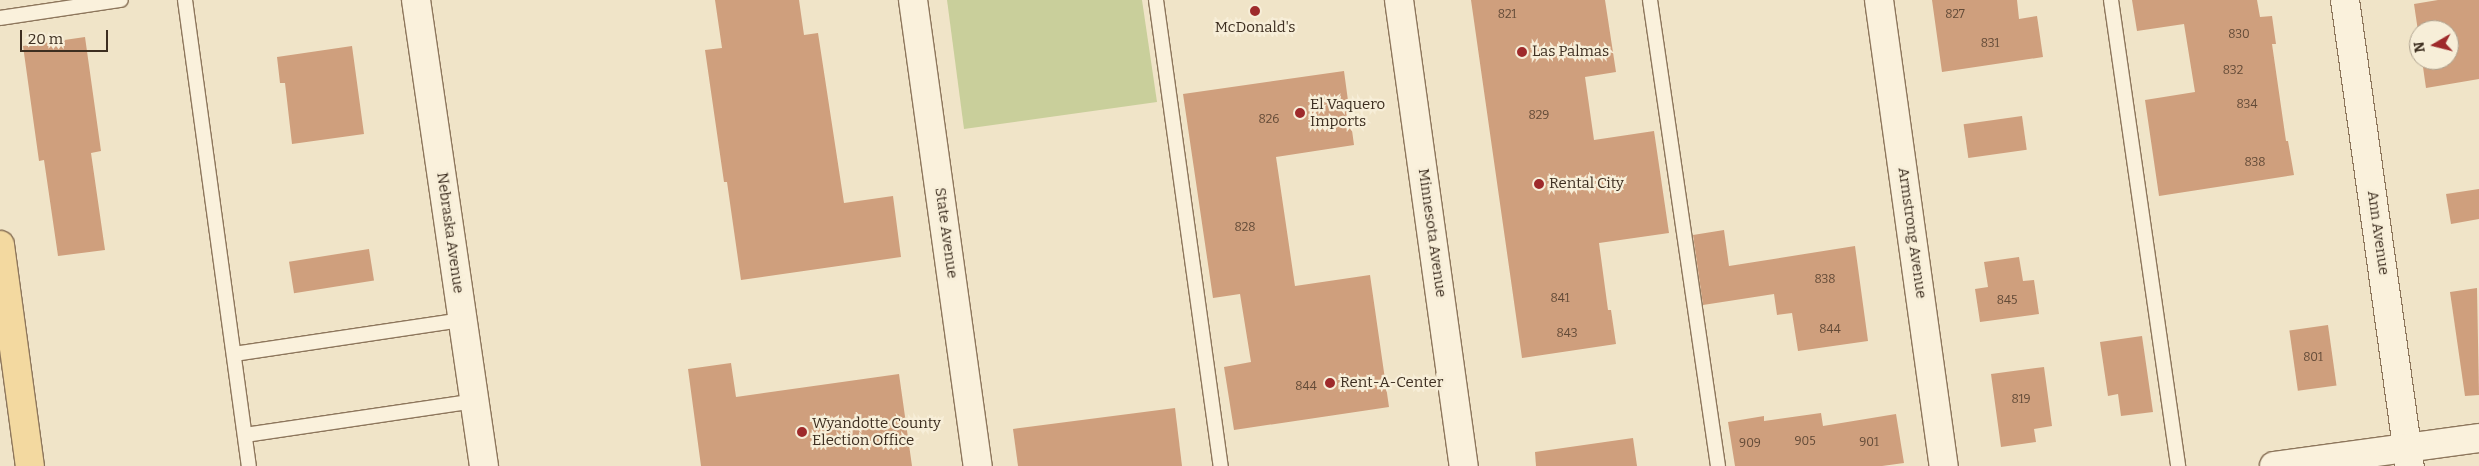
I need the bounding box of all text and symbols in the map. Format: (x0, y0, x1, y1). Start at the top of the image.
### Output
marker: McDonald's (1249, 5, 1261, 17)
house number: 821 (1498, 8, 1516, 22)
house number: 827 (1945, 8, 1965, 22)
place label: McDonald's (1215, 19, 1295, 37)
scale bar (22, 20, 110, 52)
north arrow (2409, 20, 2459, 70)
house number: 830 (2228, 28, 2250, 42)
text: 20 m (28, 30, 63, 48)
house number: 831 (1981, 37, 1999, 51)
text: N (2410, 40, 2429, 54)
place label: Las Palmas (1532, 43, 1609, 61)
marker: Las Palmas (1516, 46, 1528, 58)
house number: 832 (2223, 64, 2243, 78)
place label: El Vaquero Imports (1310, 95, 1385, 130)
house number: 834 (2237, 98, 2257, 112)
marker: El Vaquero Imports (1294, 107, 1306, 119)
house number: 829 (1529, 109, 1549, 123)
house number: 826 (1259, 113, 1279, 127)
house number: 838 (2244, 156, 2266, 170)
street label: Armstrong Avenue (1894, 166, 1930, 300)
street label: Minnesota Avenue (1414, 167, 1450, 299)
street label: Nebraska Avenue (433, 171, 467, 295)
place label: Rental City (1549, 175, 1624, 193)
marker: Rental City (1533, 178, 1545, 190)
street label: State Avenue (931, 186, 961, 280)
street label: Ann Avenue (2363, 190, 2393, 276)
house number: 828 (1235, 221, 1255, 235)
house number: 838 (1814, 273, 1836, 287)
house number: 841 (1550, 292, 1570, 306)
house number: 845 (1997, 294, 2017, 308)
house number: 844 (1819, 323, 1841, 337)
house number: 843 (1556, 327, 1578, 341)
house number: 801 (2303, 351, 2323, 365)
place label: Rent-A-Center (1340, 374, 1443, 392)
marker: Rent-A-Center (1324, 377, 1336, 389)
house number: 844 (1295, 380, 1317, 394)
house number: 819 (2011, 393, 2031, 407)
place label: Wyandotte County Election Office (812, 414, 941, 449)
marker: Wyandotte County Election Office (796, 426, 808, 438)
house number: 905 (1794, 435, 1816, 449)
house number: 901 (1859, 436, 1879, 450)
house number: 909 (1739, 437, 1761, 451)

